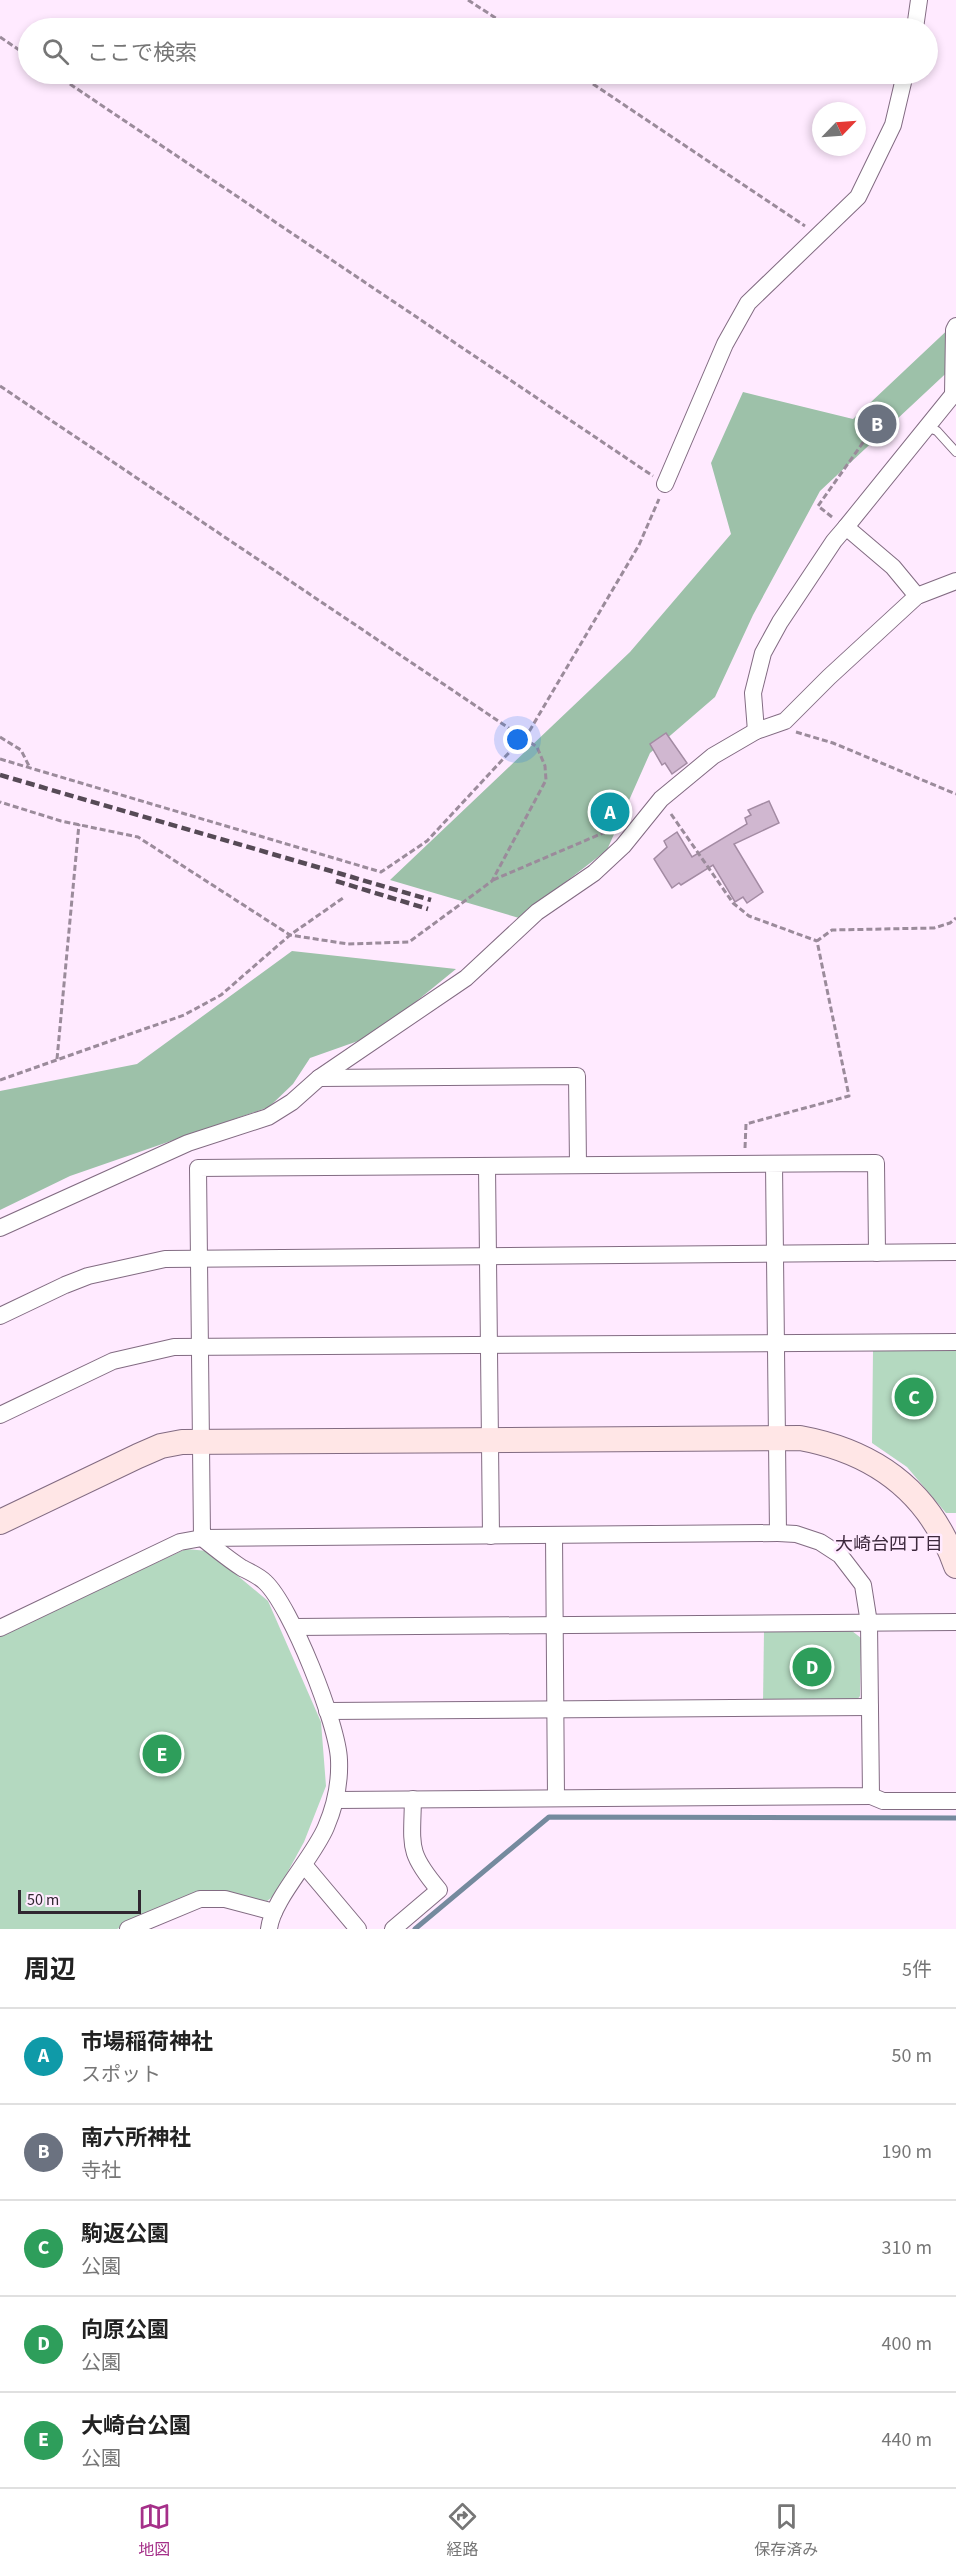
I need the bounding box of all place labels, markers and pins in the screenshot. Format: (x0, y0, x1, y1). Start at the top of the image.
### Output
pin: B (858, 402, 896, 446)
pin: A (590, 790, 630, 834)
pin: C (894, 1374, 934, 1420)
pin: D (792, 1644, 832, 1690)
pin: E (142, 1732, 182, 1776)

